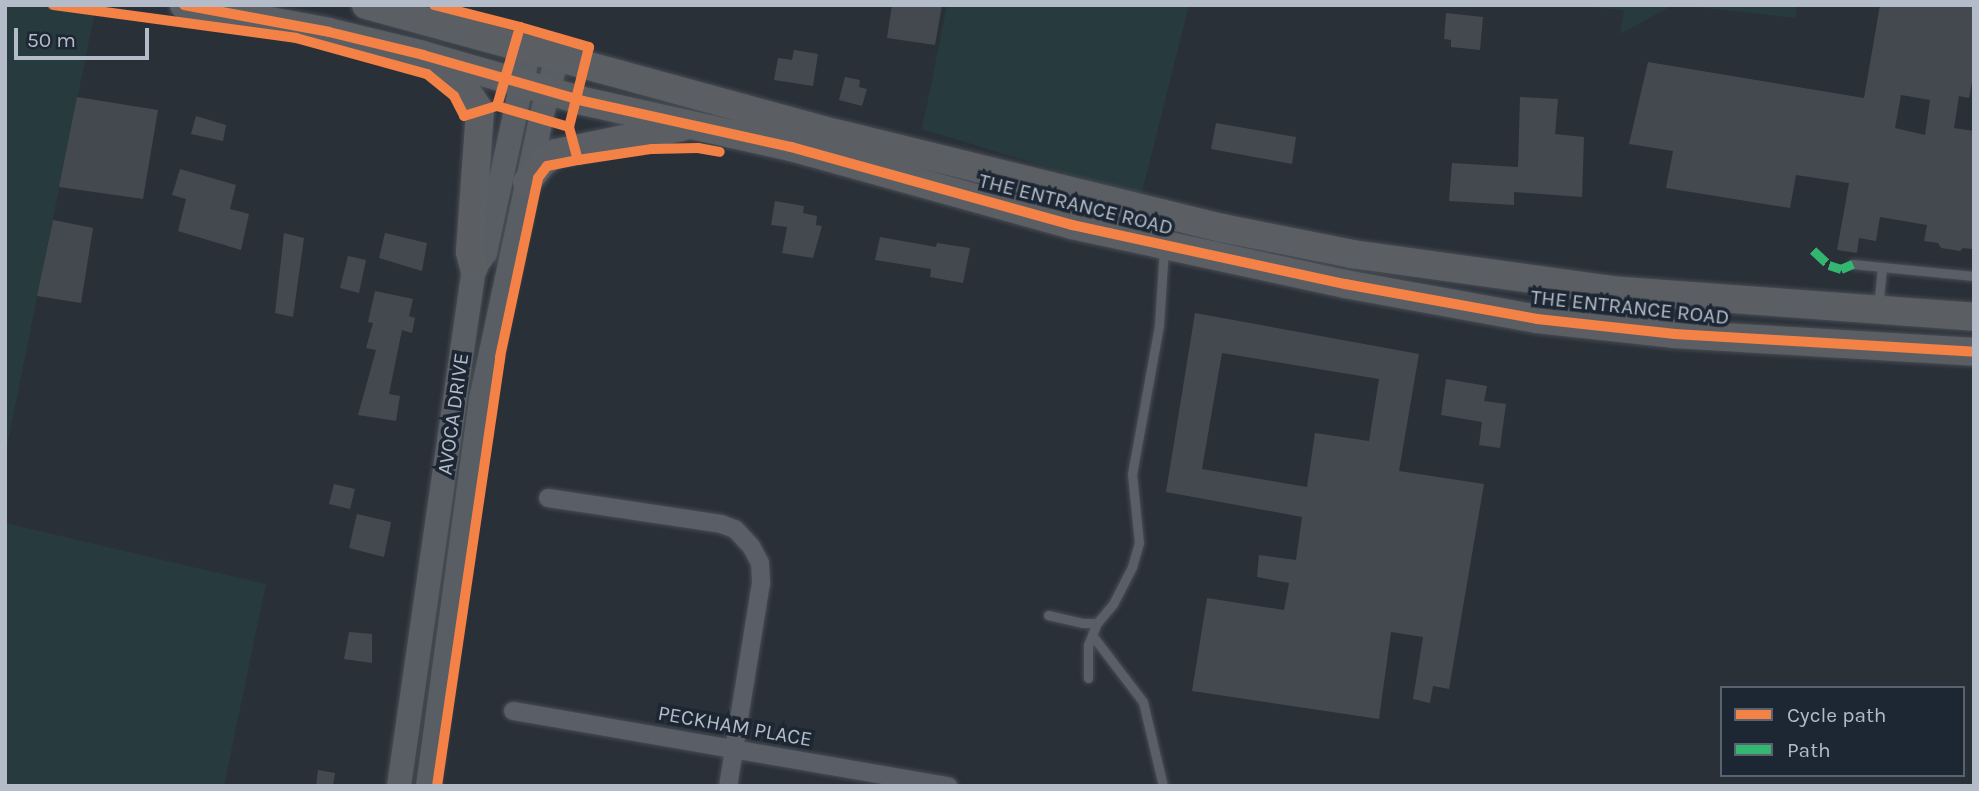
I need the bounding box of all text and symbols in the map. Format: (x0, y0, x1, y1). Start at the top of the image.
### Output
scale bar (18, 14, 152, 58)
text: 50 m (27, 28, 76, 52)
street label: THE ENTRANCE ROAD (976, 168, 1176, 240)
street label: THE ENTRANCE ROAD (1530, 284, 1730, 330)
street label: AVOCA DRIVE (432, 351, 474, 477)
legend (1720, 686, 1965, 777)
street label: PECKHAM PLACE (656, 700, 814, 752)
text: Cycle path (1787, 703, 1887, 727)
text: Path (1787, 738, 1831, 762)

